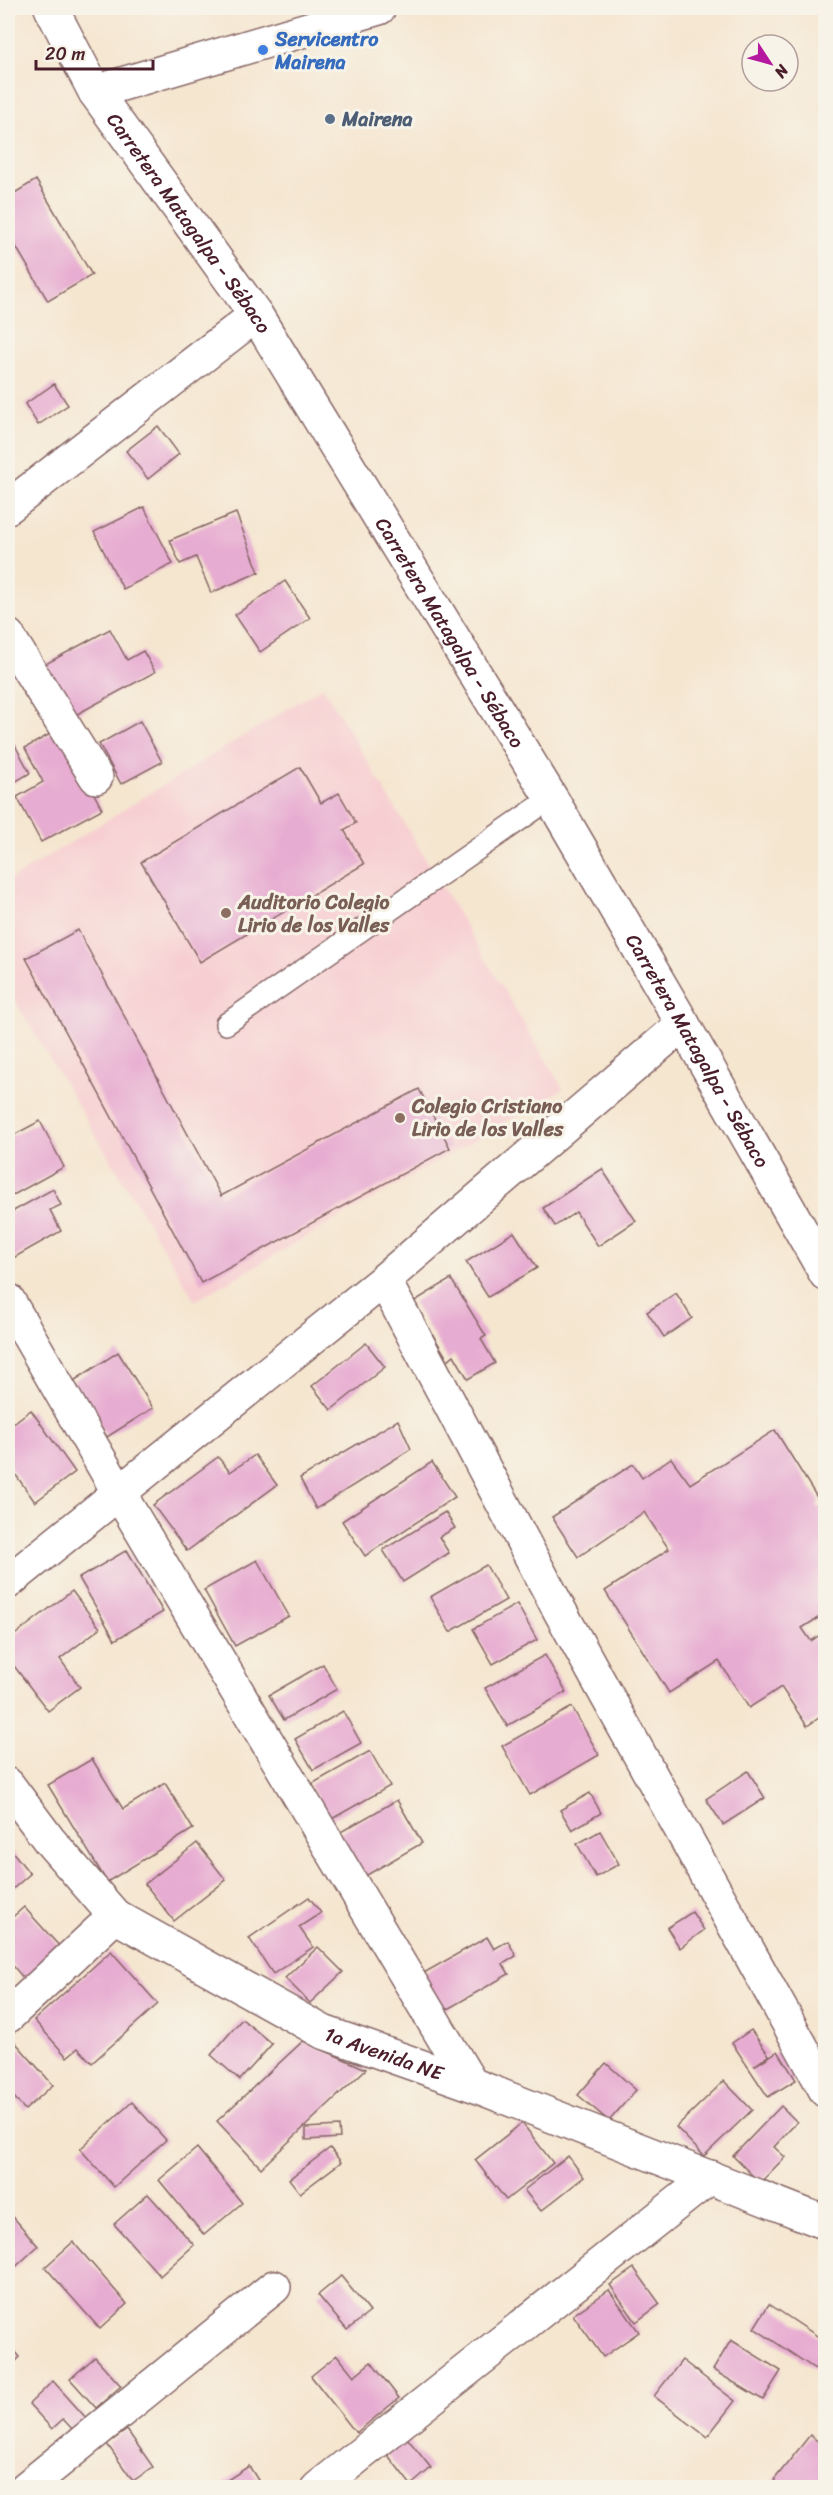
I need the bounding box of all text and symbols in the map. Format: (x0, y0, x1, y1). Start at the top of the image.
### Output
place label: Servicentro Mairena (274, 22, 379, 80)
scale bar (36, 33, 153, 71)
north arrow (740, 33, 800, 93)
text: 20 m (45, 38, 85, 70)
marker: Servicentro Mairena (256, 43, 270, 57)
text: N (766, 58, 797, 85)
place label: Mairena (341, 102, 413, 137)
street label: Carretera Matagalpa - Sébaco (97, 105, 280, 341)
marker: Mairena (323, 112, 337, 126)
street label: Carretera Matagalpa - Sébaco (365, 510, 534, 755)
place label: Auditorio Colegio Lirio de los Valles (237, 885, 390, 943)
marker: Auditorio Colegio Lirio de los Valles (219, 906, 233, 920)
street label: Carretera Matagalpa - Sébaco (616, 927, 779, 1175)
place label: Colegio Cristiano Lirio de los Valles (411, 1089, 564, 1147)
marker: Colegio Cristiano Lirio de los Valles (393, 1111, 407, 1125)
street label: 1a Avenida NE (320, 2017, 450, 2092)

